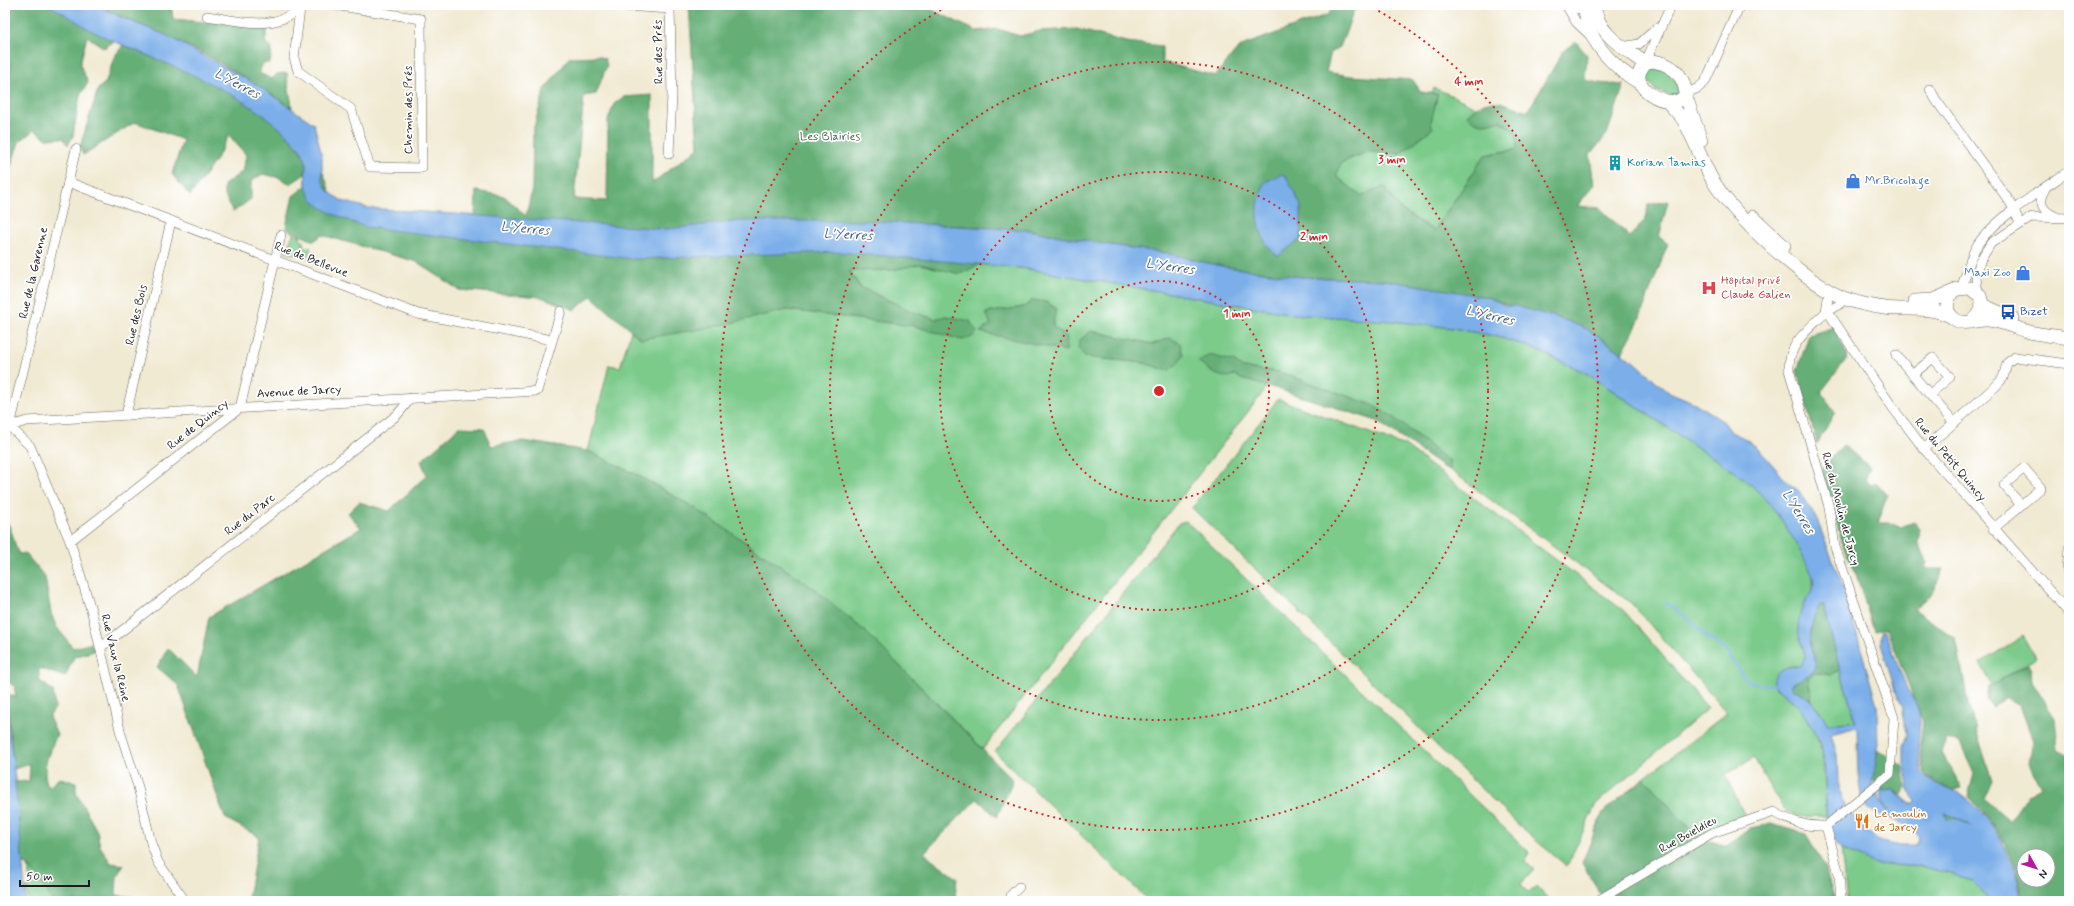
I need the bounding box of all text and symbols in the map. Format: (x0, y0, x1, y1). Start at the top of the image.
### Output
street label: Rue des Prés (650, 19, 668, 84)
water label: L'Yerres (212, 65, 264, 104)
street label: Chemin des Prés (401, 65, 417, 154)
text: 4 min (1454, 74, 1484, 90)
park label: Les Blairies (800, 129, 860, 145)
text: 3 min (1378, 152, 1406, 168)
building icon: Korian Tamias (1606, 154, 1624, 172)
place label: Korian Tamias (1627, 155, 1706, 171)
shop icon: Mr.Bricolage (1844, 172, 1862, 190)
place label: Mr.Bricolage (1865, 173, 1930, 190)
water label: L'Yerres (500, 218, 551, 240)
water label: L'Yerres (823, 225, 874, 245)
street label: Rue de la Garenne (16, 226, 52, 320)
text: 2 min (1300, 229, 1328, 245)
street label: Rue de Bellevue (272, 239, 350, 282)
water label: L'Yerres (1145, 255, 1197, 279)
shop icon: Maxi Zoo (2014, 264, 2032, 282)
place label: Maxi Zoo (1964, 265, 2011, 281)
place label: Hôpital privé Claude Galien (1721, 273, 1791, 303)
hospital icon: Hôpital privé Claude Galien (1700, 279, 1718, 297)
street label: Rue des Bois (122, 282, 152, 347)
water label: L'Yerres (1464, 302, 1517, 330)
bus stop icon: Bizet (1999, 303, 2017, 321)
place label: Bizet (2020, 304, 2048, 320)
text: 1 min (1223, 306, 1251, 322)
street label: Avenue de Jarcy (256, 382, 342, 402)
centre of rings (1152, 384, 1166, 398)
street label: Rue de Quincy (164, 396, 232, 454)
street label: Rue du Petit Quincy (1910, 415, 1990, 505)
street label: Rue du Moulin de Jarcy (1817, 451, 1863, 567)
water label: L'Yerres (1778, 487, 1819, 538)
street label: Rue du Parc (222, 490, 279, 540)
street label: Rue Vaux la Reine (96, 613, 134, 703)
place label: Le moulin de Jarcy (1874, 806, 1927, 836)
restaurant icon: Le moulin de Jarcy (1853, 812, 1871, 830)
street label: Rue Boieldieu (1656, 813, 1720, 857)
north arrow (2016, 848, 2056, 888)
scale bar (20, 862, 89, 888)
text: N (2035, 866, 2051, 881)
text: 50 m (26, 869, 53, 885)

